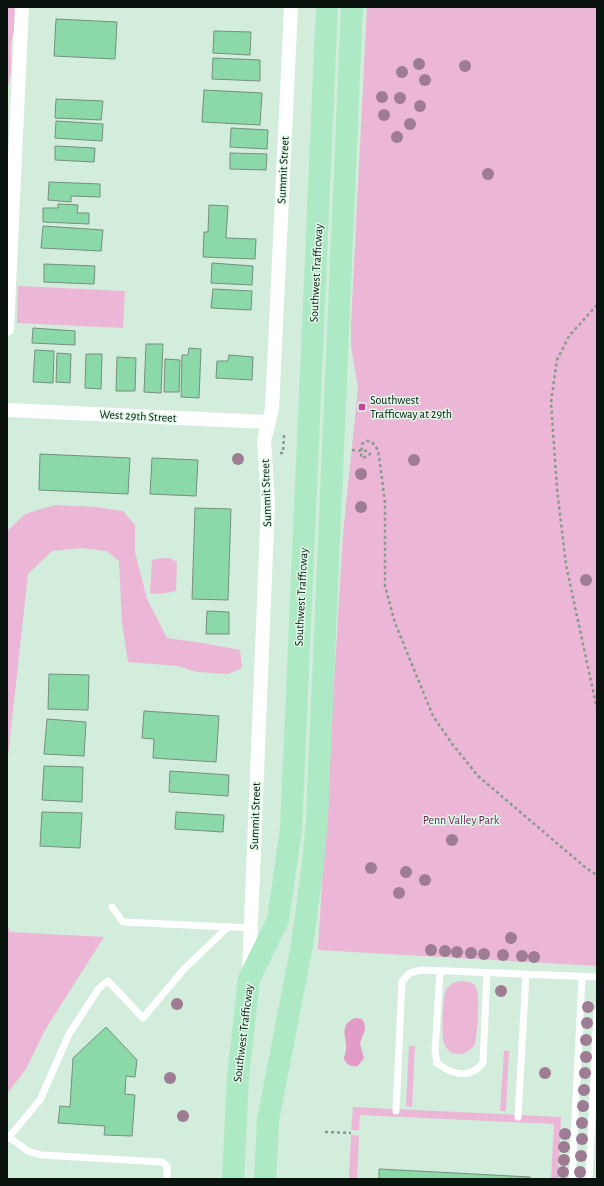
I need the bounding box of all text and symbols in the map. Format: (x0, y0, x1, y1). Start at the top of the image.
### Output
street label: Summit Street (275, 136, 291, 204)
street label: Southwest Trafficway (307, 223, 326, 323)
place label: Southwest Trafficway at 29th (370, 394, 452, 421)
marker: Southwest Trafficway at 29th (357, 402, 367, 412)
street label: West 29th Street (99, 408, 177, 424)
street label: Summit Street (259, 459, 273, 527)
street label: Southwest Trafficway (292, 547, 311, 647)
street label: Summit Street (248, 782, 262, 850)
park label: Penn Valley Park (423, 814, 500, 827)
street label: Southwest Trafficway (231, 983, 256, 1083)

